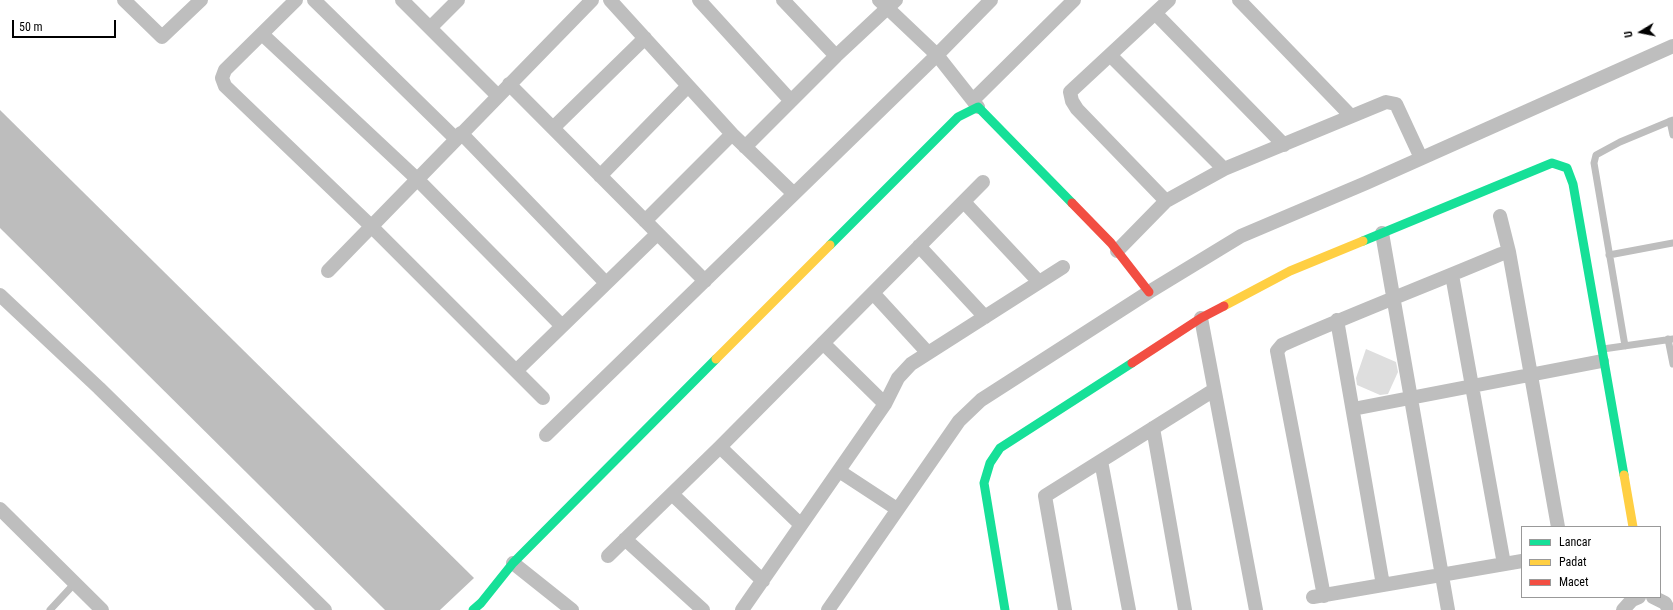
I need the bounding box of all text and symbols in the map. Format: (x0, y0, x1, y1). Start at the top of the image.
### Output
scale bar (14, 12, 118, 38)
north arrow (1621, 12, 1661, 52)
text: 50 m (19, 20, 43, 34)
text: U (1622, 30, 1636, 38)
legend (1521, 526, 1661, 598)
text: Lancar (1559, 535, 1591, 549)
text: Padat (1559, 555, 1587, 569)
text: Macet (1559, 575, 1589, 589)

